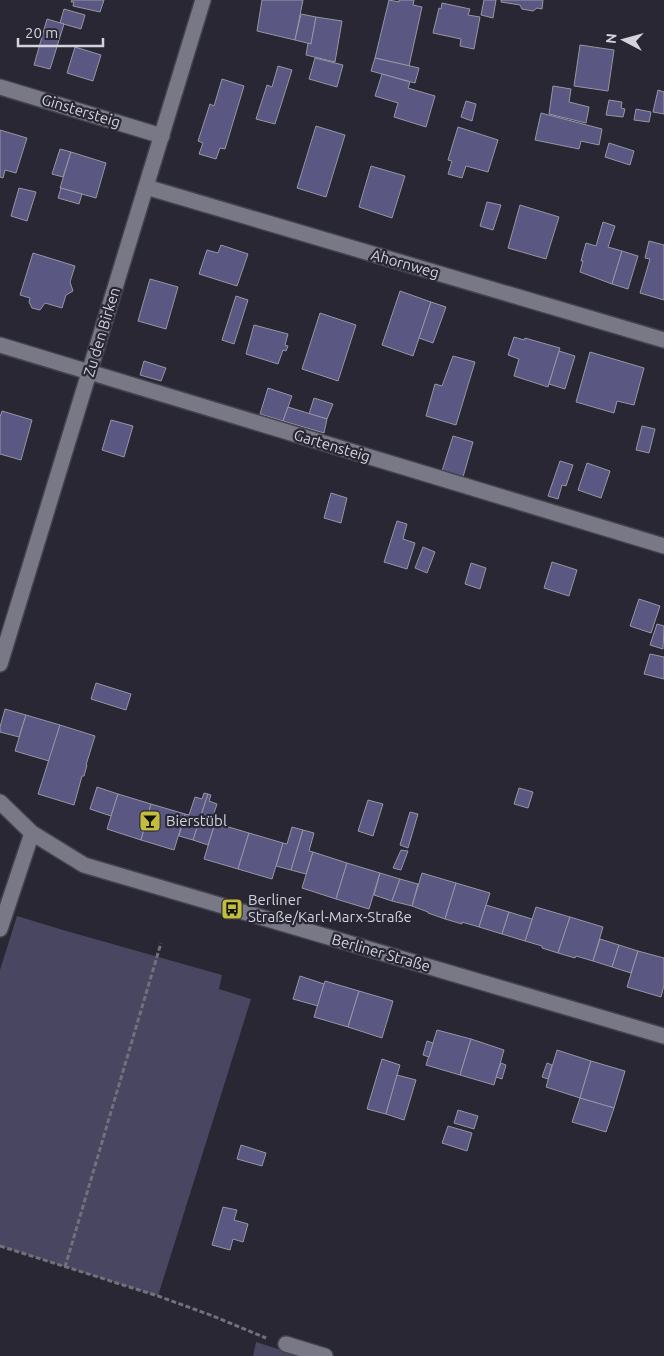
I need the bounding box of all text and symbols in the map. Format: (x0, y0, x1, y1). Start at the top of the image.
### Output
scale bar (18, 15, 102, 47)
north arrow (599, 15, 649, 65)
text: 20 m (25, 24, 58, 41)
text: N (603, 33, 620, 45)
street label: Ginstersteig (40, 90, 123, 131)
street label: Ahornweg (369, 246, 441, 281)
street label: Zu den Birken (80, 285, 123, 379)
street label: Gartensteig (292, 426, 372, 465)
bar icon: Bierstübl (138, 809, 162, 833)
place label: Bierstübl (166, 812, 227, 829)
place label: Berliner Straße/Karl-Marx-Straße (248, 891, 412, 925)
bus stop icon: Berliner Straße/Karl-Marx-Straße (220, 897, 244, 921)
street label: Berliner Straße (330, 930, 432, 975)

